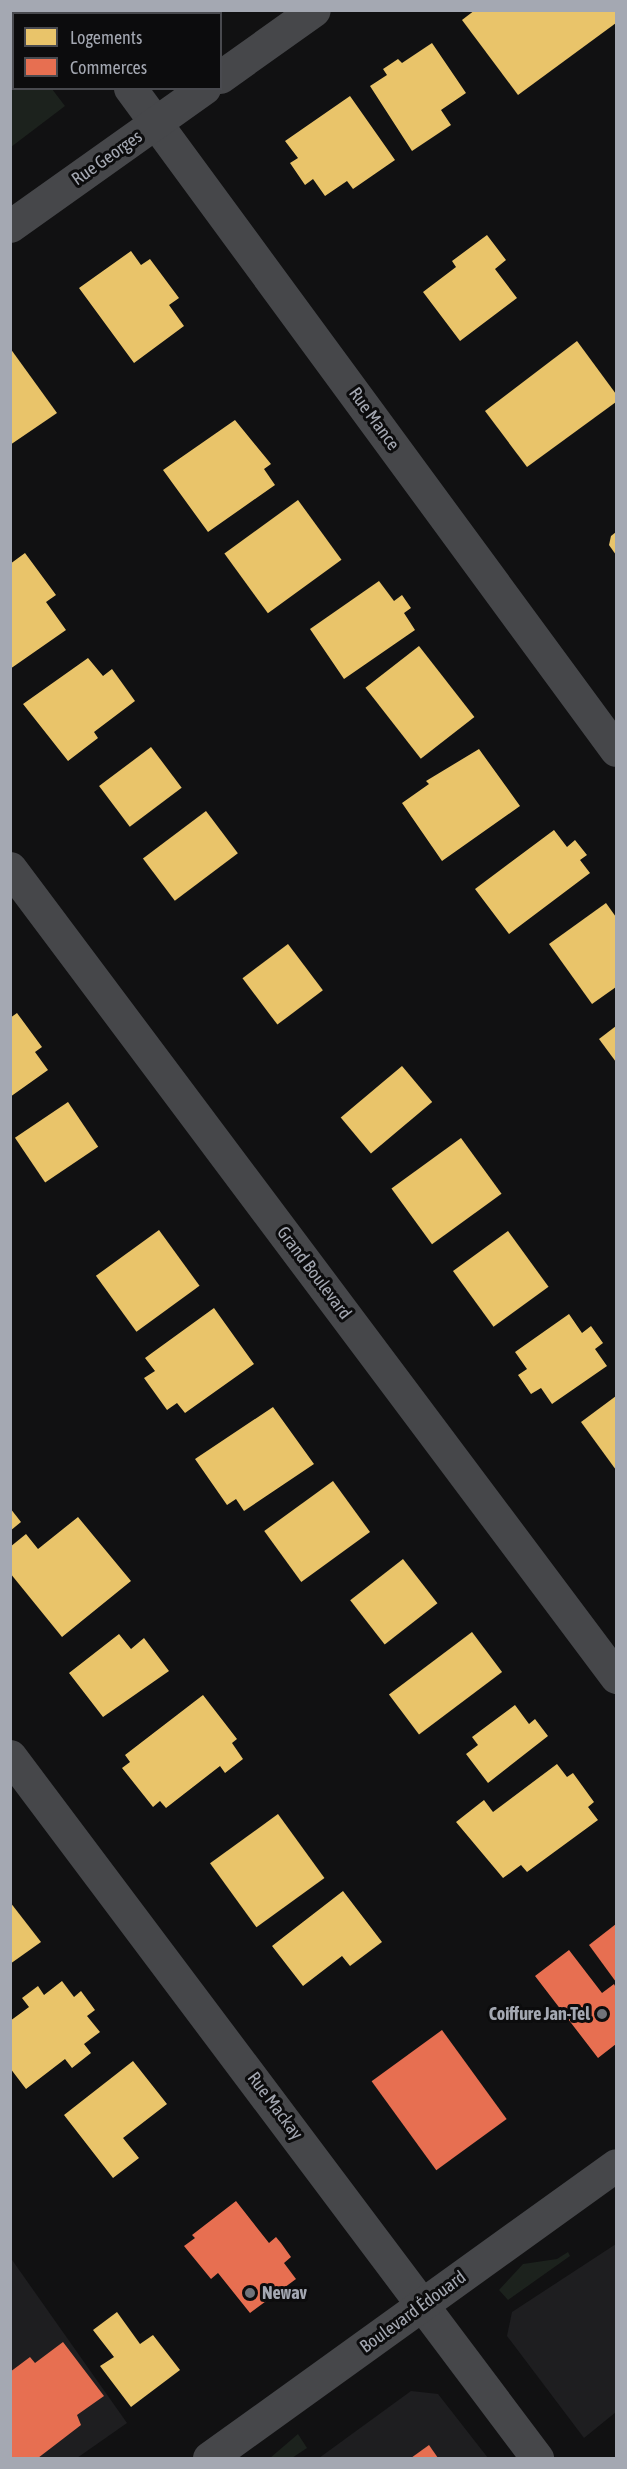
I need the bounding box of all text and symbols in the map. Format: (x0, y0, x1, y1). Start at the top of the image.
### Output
legend (12, 12, 222, 90)
text: Logements (70, 27, 142, 48)
text: Commerces (70, 57, 147, 78)
street label: Rue Georges (68, 126, 146, 190)
street label: Rue Mance (344, 383, 404, 455)
street label: Grand Boulevard (272, 1222, 356, 1324)
place label: Coiffure Jan-Tel (489, 2003, 590, 2025)
marker: Coiffure Jan-Tel (595, 2007, 609, 2021)
street label: Rue Mackay (243, 2068, 307, 2144)
street label: Boulevard Édouard (356, 2266, 470, 2358)
place label: Newav (262, 2282, 307, 2304)
marker: Newav (243, 2286, 257, 2300)

